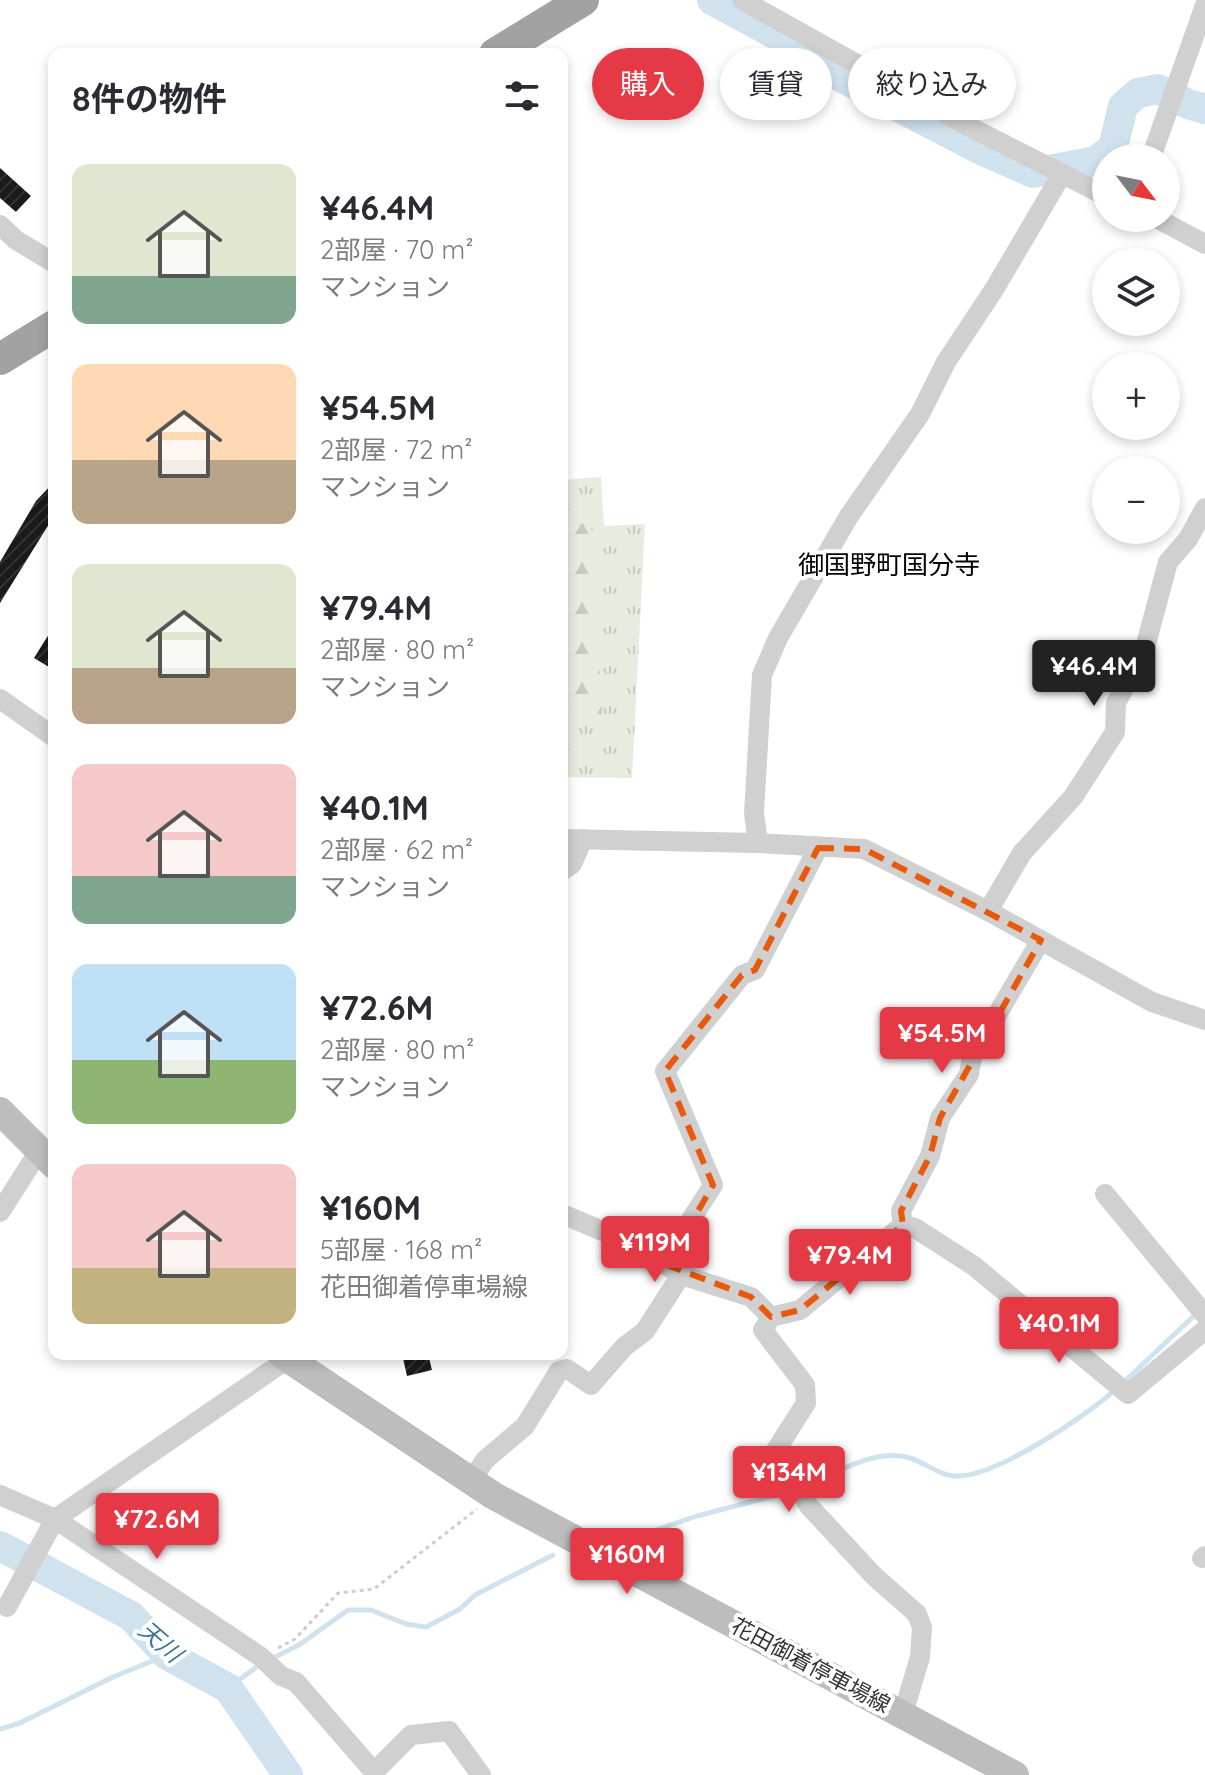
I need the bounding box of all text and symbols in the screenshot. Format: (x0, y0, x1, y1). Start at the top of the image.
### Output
chip: 購入 (592, 48, 704, 120)
chip: 賃貸 (720, 48, 832, 120)
chip: 絞り込み (848, 48, 1016, 120)
icon: filters (500, 74, 544, 118)
text: 8件の物件 (72, 77, 227, 120)
north arrow (1092, 144, 1180, 232)
map controls (1092, 144, 1180, 544)
text: ¥46.4M (320, 186, 434, 229)
icon: home (136, 196, 232, 292)
text: 2部屋 · 70 m² (320, 233, 474, 266)
button: layers (1092, 248, 1180, 336)
text: マンション (320, 270, 450, 303)
button: + (1092, 352, 1180, 440)
text: ¥54.5M (320, 386, 436, 429)
icon: home (136, 396, 232, 492)
text: 2部屋 · 72 m² (320, 433, 472, 466)
button: − (1092, 456, 1180, 544)
text: マンション (320, 470, 450, 503)
district label: 御国野町国分寺 (798, 548, 980, 581)
text: ¥79.4M (320, 586, 432, 629)
icon: home (136, 596, 232, 692)
text: 2部屋 · 80 m² (320, 633, 474, 666)
pin: ¥46.4M (1029, 640, 1159, 708)
text: ¥46.4M (1050, 649, 1138, 682)
text: マンション (320, 670, 450, 703)
text: ¥40.1M (320, 786, 429, 829)
icon: home (136, 796, 232, 892)
text: 2部屋 · 62 m² (320, 833, 473, 866)
text: マンション (320, 870, 450, 903)
text: ¥72.6M (320, 986, 433, 1029)
icon: home (136, 996, 232, 1092)
pin: ¥54.5M (877, 1007, 1007, 1075)
text: ¥54.5M (898, 1016, 986, 1049)
text: 2部屋 · 80 m² (320, 1033, 474, 1066)
text: マンション (320, 1070, 450, 1103)
text: ¥160M (320, 1186, 421, 1229)
icon: home (136, 1196, 232, 1292)
pin: ¥119M (599, 1216, 711, 1284)
text: ¥119M (619, 1225, 691, 1258)
pin: ¥79.4M (785, 1229, 915, 1297)
text: 5部屋 · 168 m² (320, 1233, 482, 1266)
text: ¥79.4M (807, 1238, 893, 1271)
text: 花田御着停車場線 (320, 1270, 528, 1303)
pin: ¥40.1M (994, 1297, 1124, 1365)
text: ¥40.1M (1017, 1306, 1101, 1339)
pin: ¥134M (733, 1446, 845, 1514)
text: ¥134M (751, 1455, 827, 1488)
pin: ¥72.6M (92, 1493, 222, 1561)
text: ¥72.6M (114, 1502, 200, 1535)
pin: ¥160M (571, 1528, 683, 1596)
text: ¥160M (588, 1537, 666, 1570)
street label: 花田御着停車場線 (727, 1611, 895, 1719)
water label: 天川 (133, 1614, 191, 1670)

